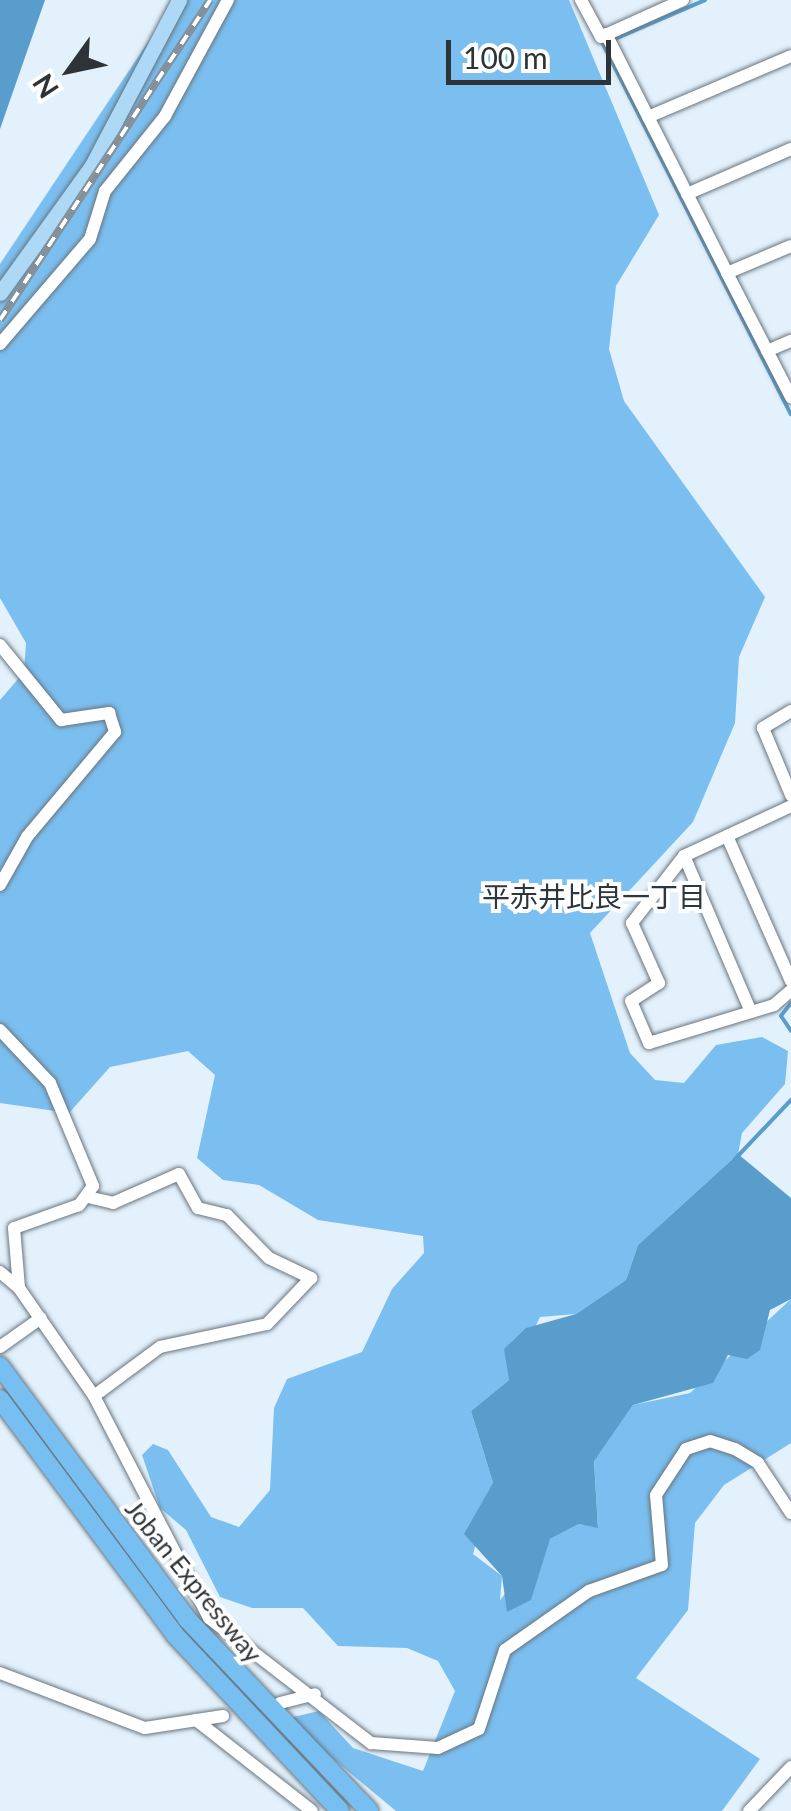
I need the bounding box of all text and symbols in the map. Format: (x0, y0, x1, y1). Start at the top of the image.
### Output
north arrow (20, 20, 120, 120)
scale bar (451, 20, 616, 82)
text: 100 m (463, 39, 548, 75)
text: N (25, 68, 65, 105)
district label: 平赤井比良一丁目 (482, 879, 706, 913)
street label: Joban Expressway (119, 1494, 269, 1668)

